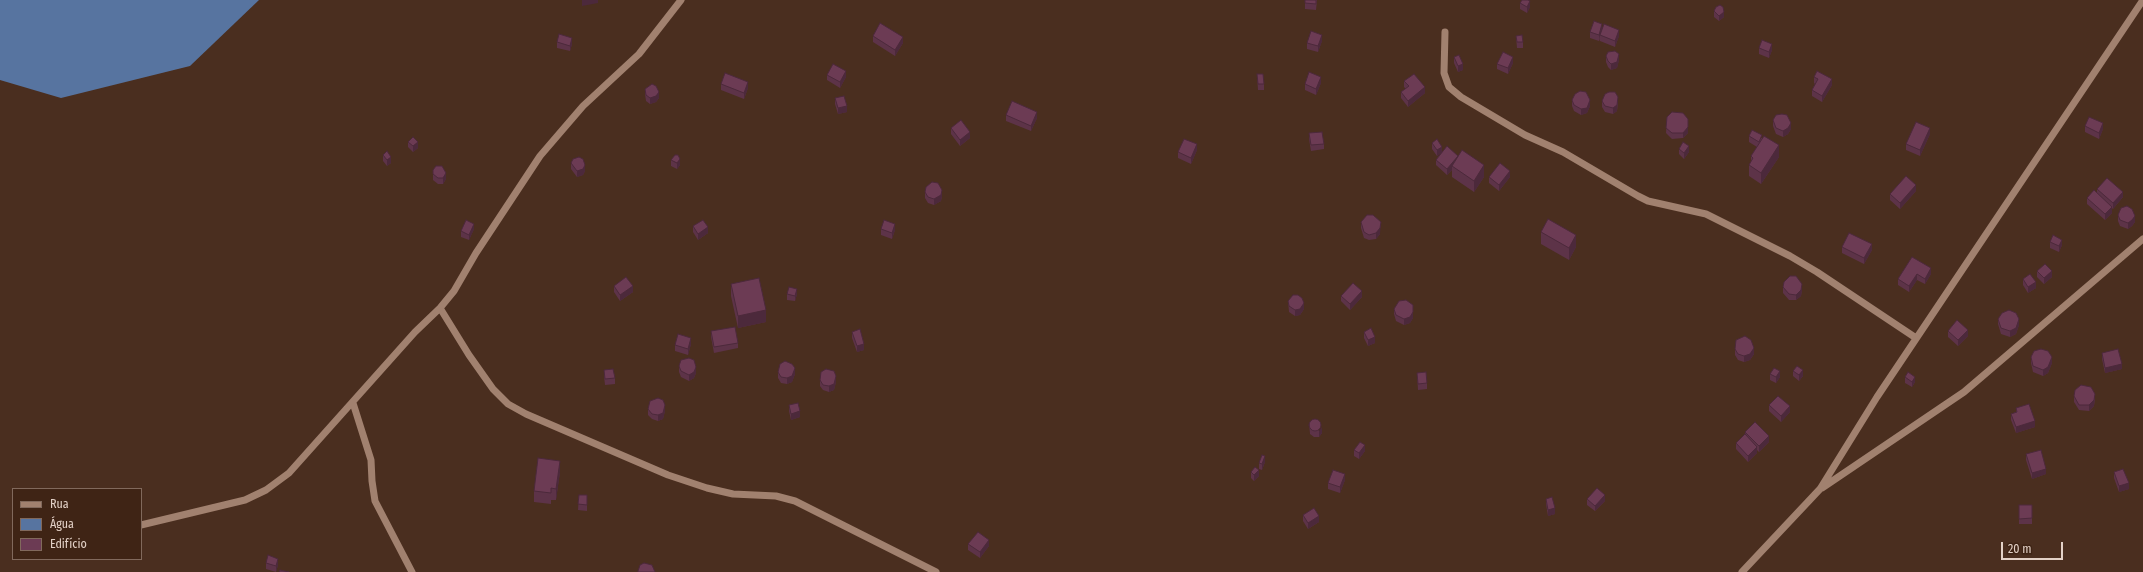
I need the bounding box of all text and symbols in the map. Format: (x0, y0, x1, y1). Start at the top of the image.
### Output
legend (12, 488, 142, 560)
text: Rua (50, 497, 69, 511)
text: Água (50, 517, 74, 531)
scale bar (2003, 534, 2065, 560)
text: Edifício (50, 537, 87, 551)
text: 20 m (2008, 542, 2032, 556)

